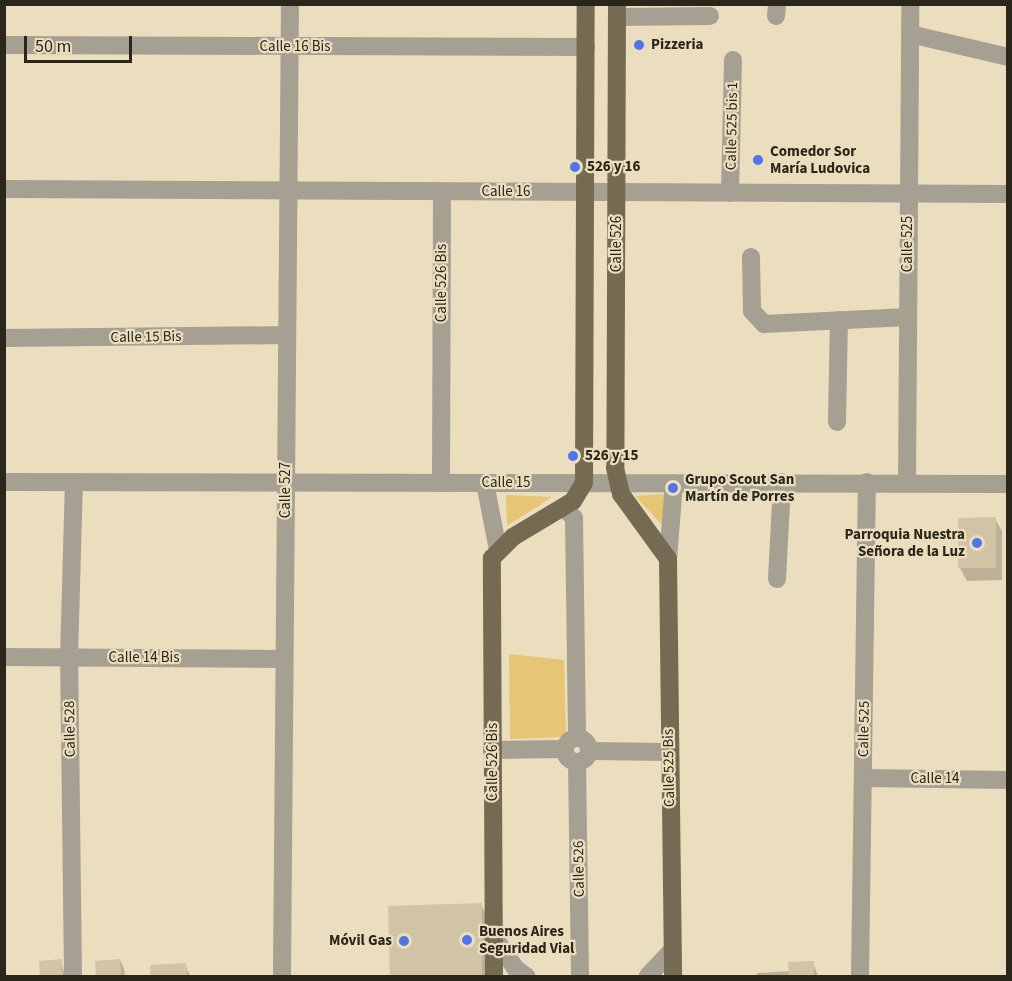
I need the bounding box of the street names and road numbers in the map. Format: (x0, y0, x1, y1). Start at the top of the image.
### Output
street label: Calle 16 Bis (260, 38, 330, 56)
street label: Calle 525 bis 1 (722, 82, 742, 170)
street label: Calle 16 (481, 183, 531, 201)
street label: Calle 526 (608, 216, 626, 272)
street label: Calle 525 (899, 216, 917, 272)
street label: Calle 526 Bis (433, 244, 451, 322)
street label: Calle 15 Bis (110, 327, 182, 347)
street label: Calle 527 (277, 462, 295, 518)
street label: Calle 15 (481, 474, 531, 492)
street label: Calle 14 Bis (109, 649, 179, 667)
street label: Calle 528 (61, 701, 79, 757)
street label: Calle 525 (855, 701, 873, 757)
street label: Calle 526 Bis (484, 723, 502, 801)
street label: Calle 525 Bis (659, 729, 679, 807)
street label: Calle 14 (910, 770, 960, 788)
street label: Calle 526 (570, 841, 588, 897)

